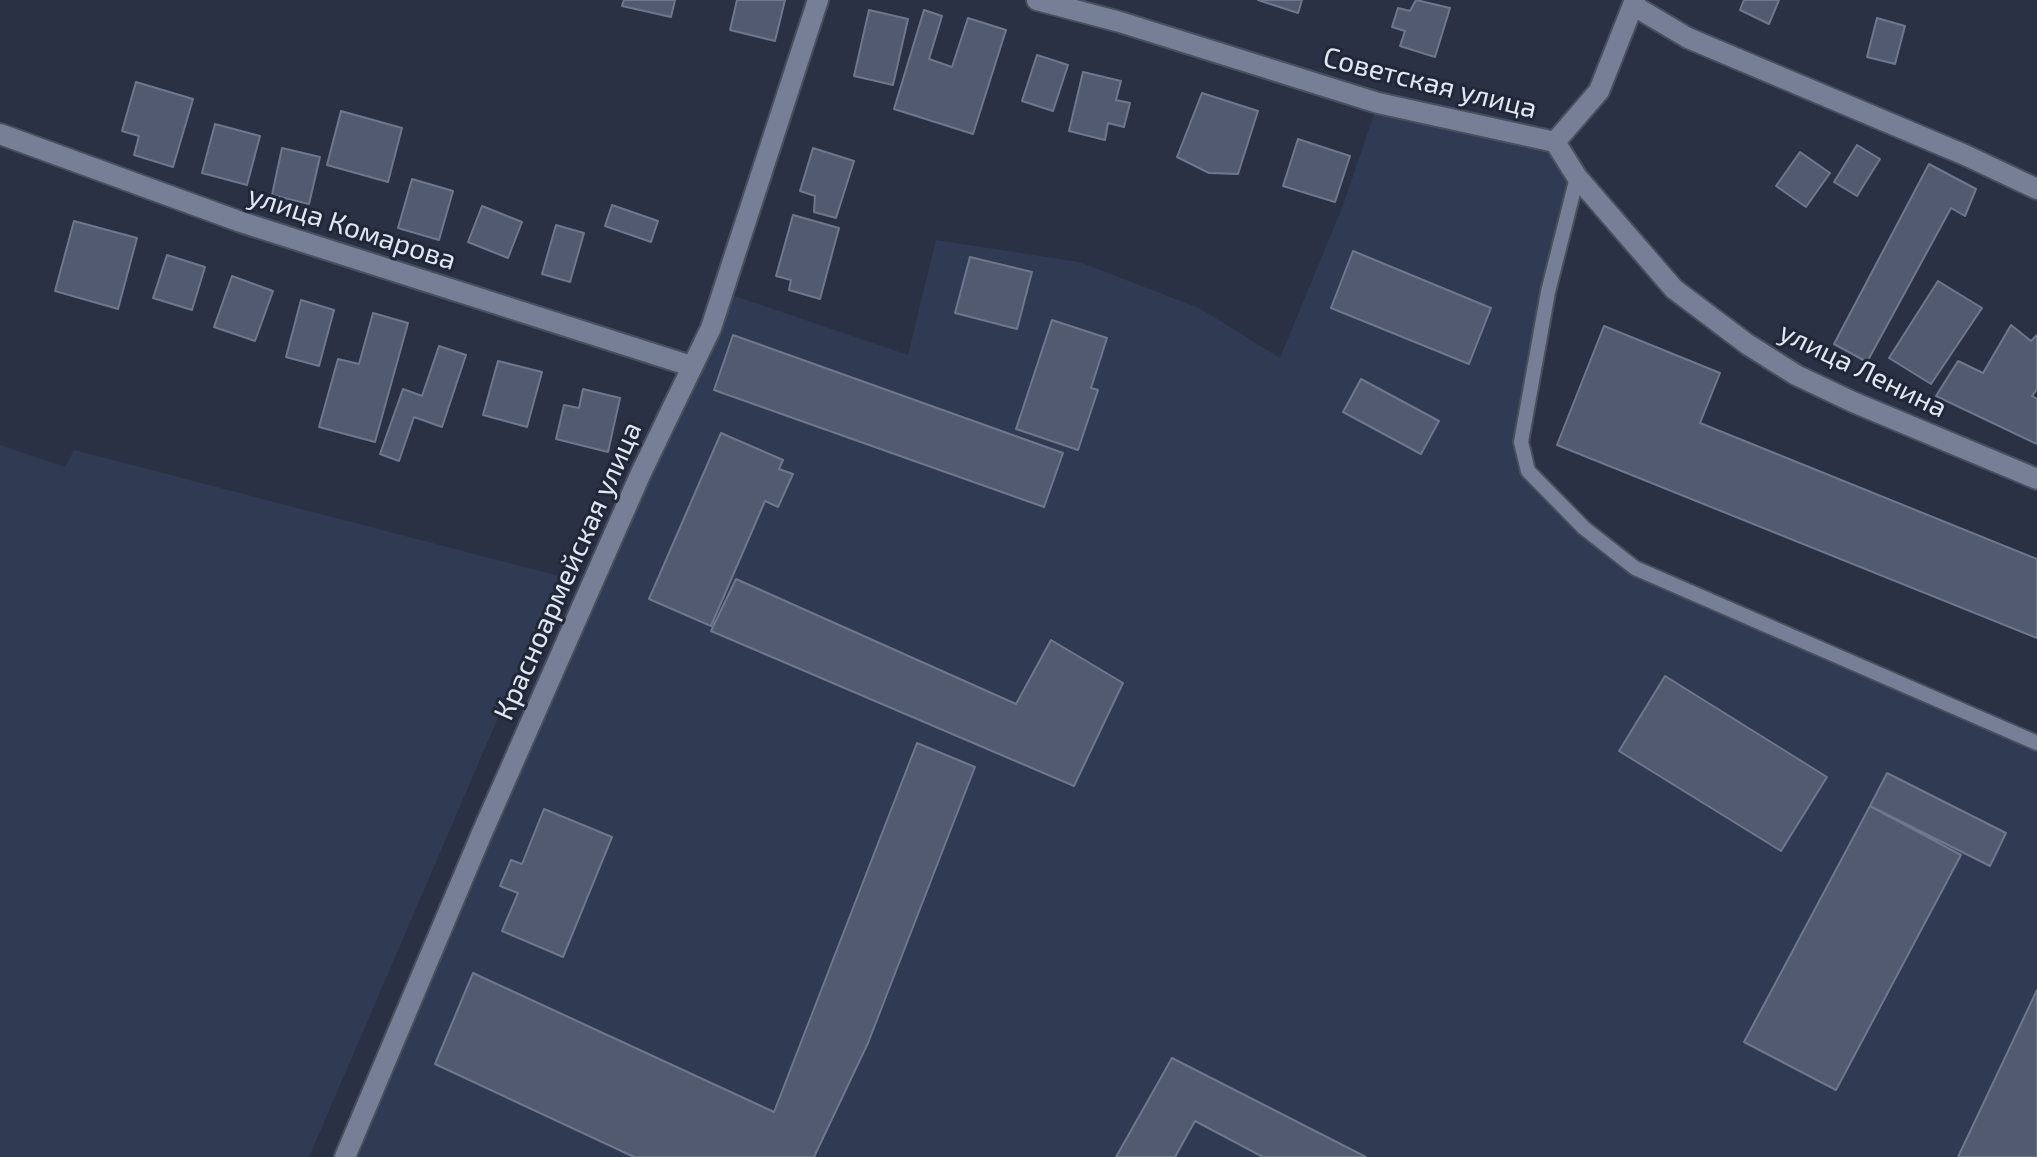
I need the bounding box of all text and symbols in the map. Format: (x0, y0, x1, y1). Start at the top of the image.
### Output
street label: Советская улица (1320, 40, 1540, 126)
street label: улица Комарова (244, 179, 460, 277)
street label: улица Ленина (1774, 315, 1952, 425)
street label: Красноармейская улица (487, 417, 649, 725)

